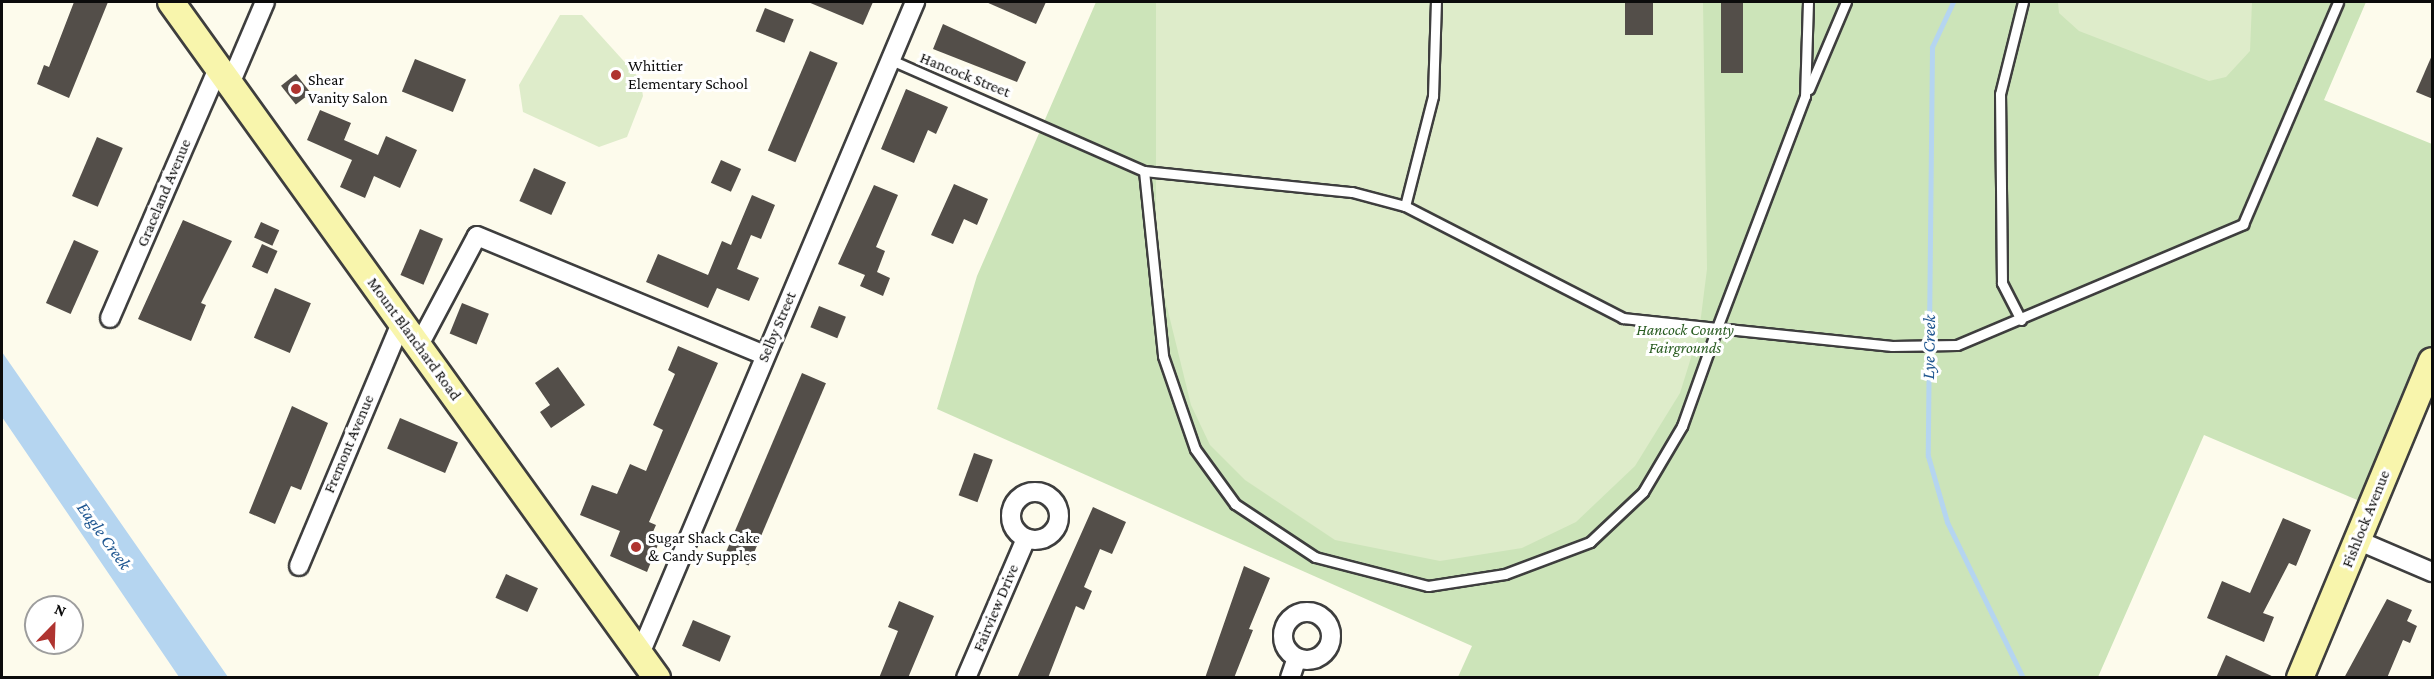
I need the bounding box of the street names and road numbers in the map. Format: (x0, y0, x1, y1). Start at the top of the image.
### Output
street label: Hancock Street (917, 48, 1013, 102)
street label: Graceland Avenue (133, 136, 195, 250)
street label: Mount Blanchard Road (363, 274, 465, 404)
street label: Selby Street (754, 289, 800, 365)
street label: Fremont Avenue (320, 392, 378, 496)
street label: Fishlock Avenue (2338, 468, 2394, 570)
street label: Fairview Drive (969, 561, 1023, 655)

